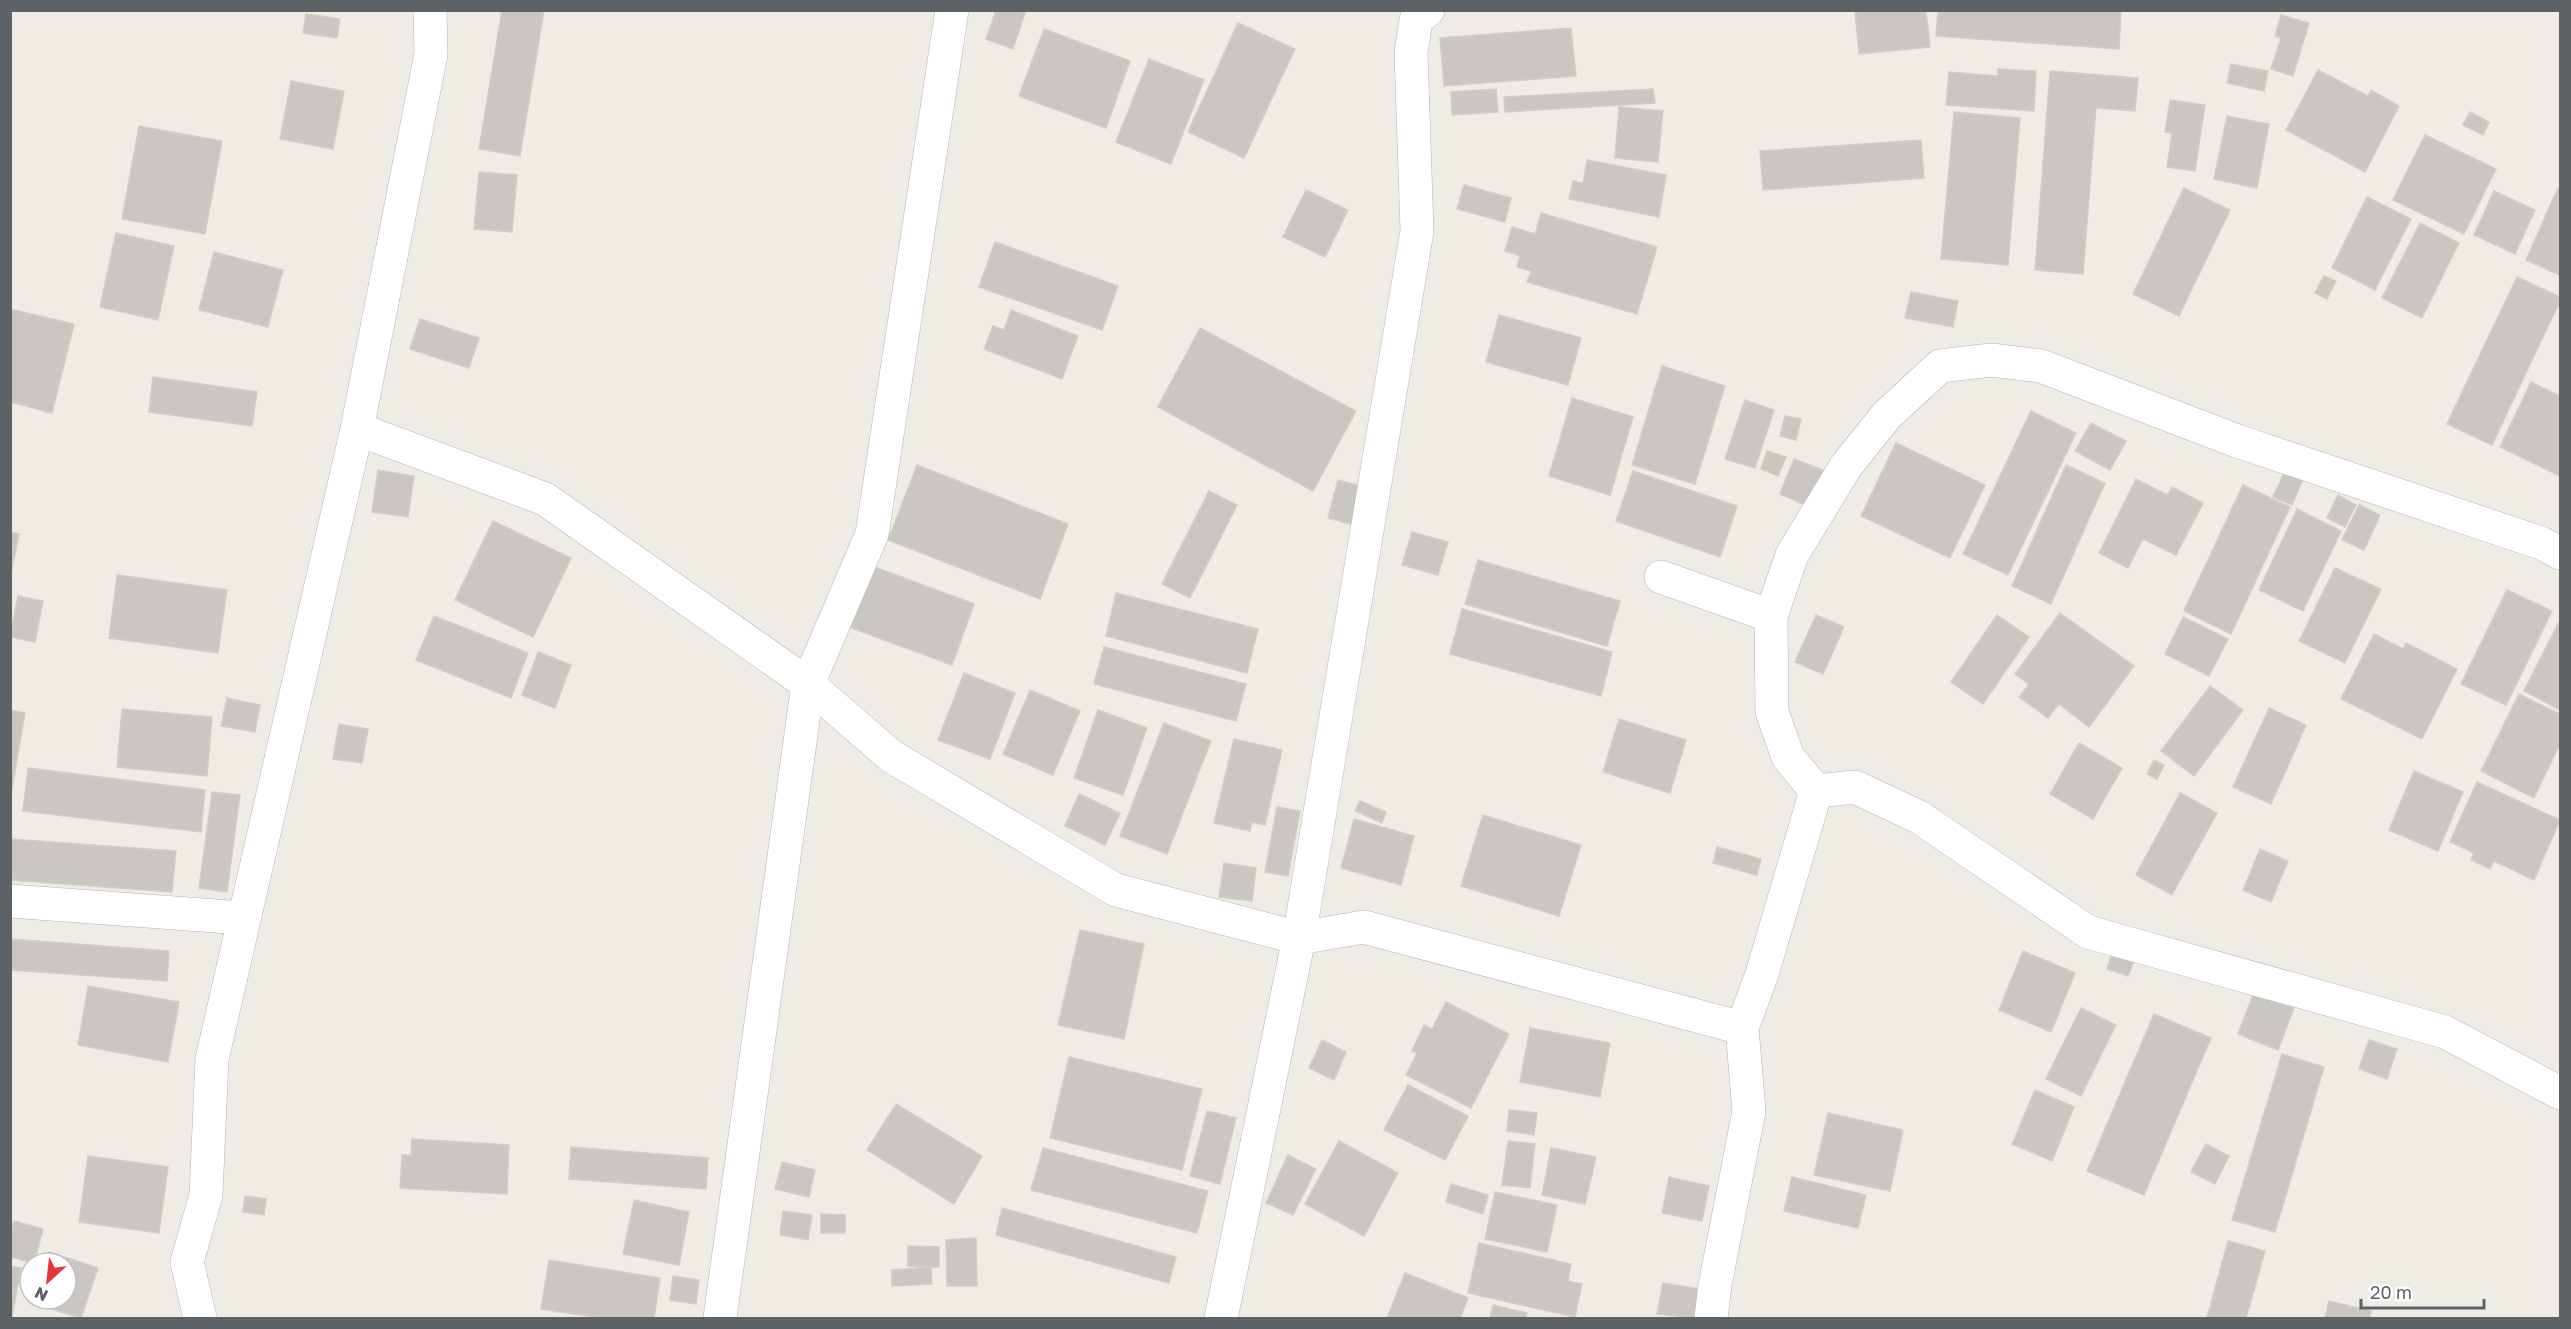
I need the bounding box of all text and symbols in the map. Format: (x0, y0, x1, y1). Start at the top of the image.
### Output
north arrow (18, 1251, 78, 1311)
scale bar (2361, 1272, 2484, 1310)
text: 20 m (2370, 1281, 2412, 1303)
text: N (31, 1283, 51, 1306)

